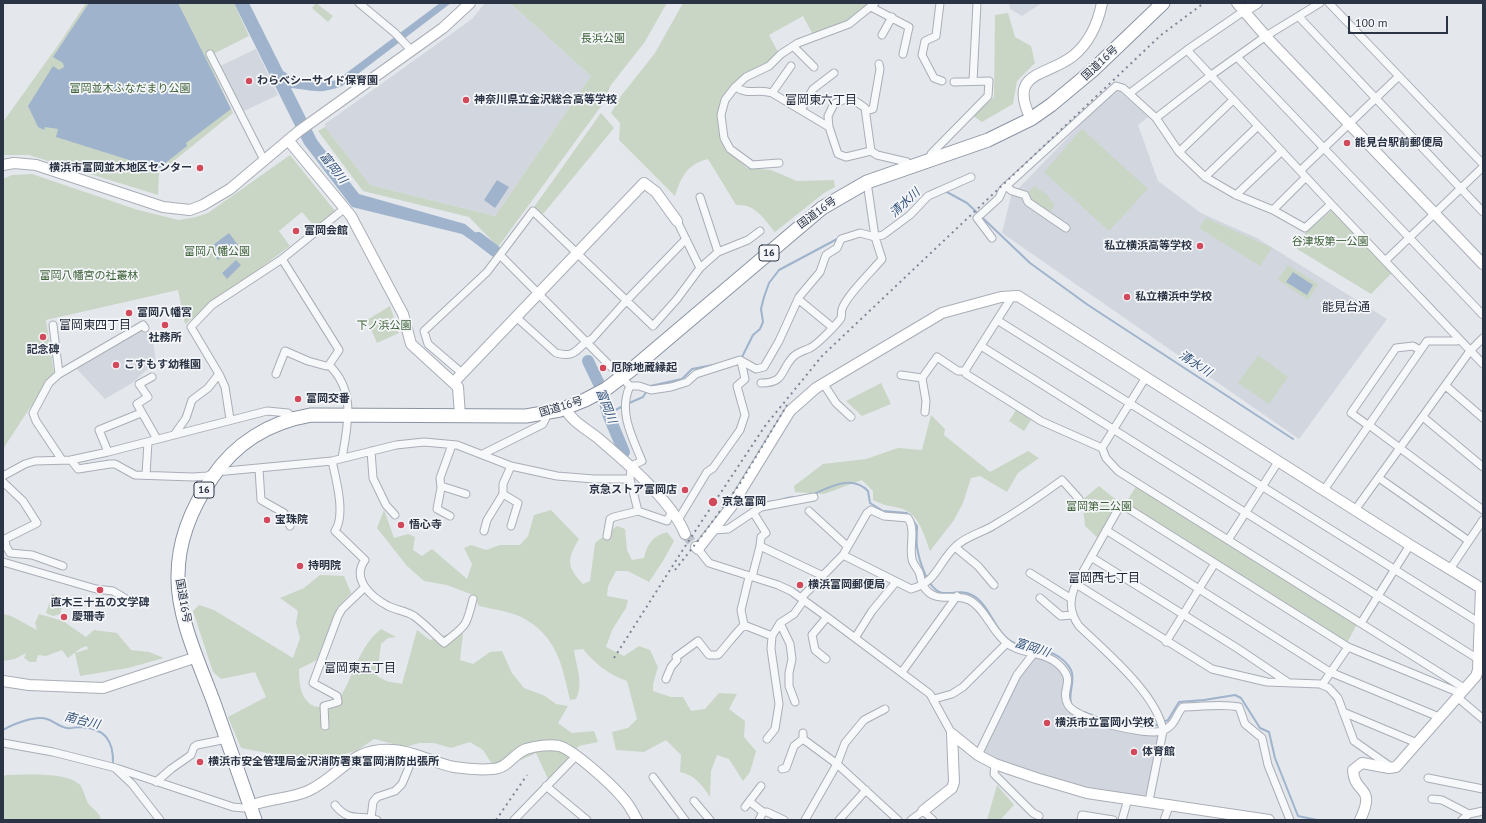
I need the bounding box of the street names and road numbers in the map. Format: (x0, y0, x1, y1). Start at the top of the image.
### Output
street label: 国道16号 (1079, 43, 1121, 83)
street label: 国道16号 (795, 194, 839, 232)
road number: 16 (759, 245, 779, 261)
street label: 国道16号 (538, 394, 584, 420)
road number: 16 (194, 482, 214, 498)
street label: 国道16号 (173, 578, 193, 624)

